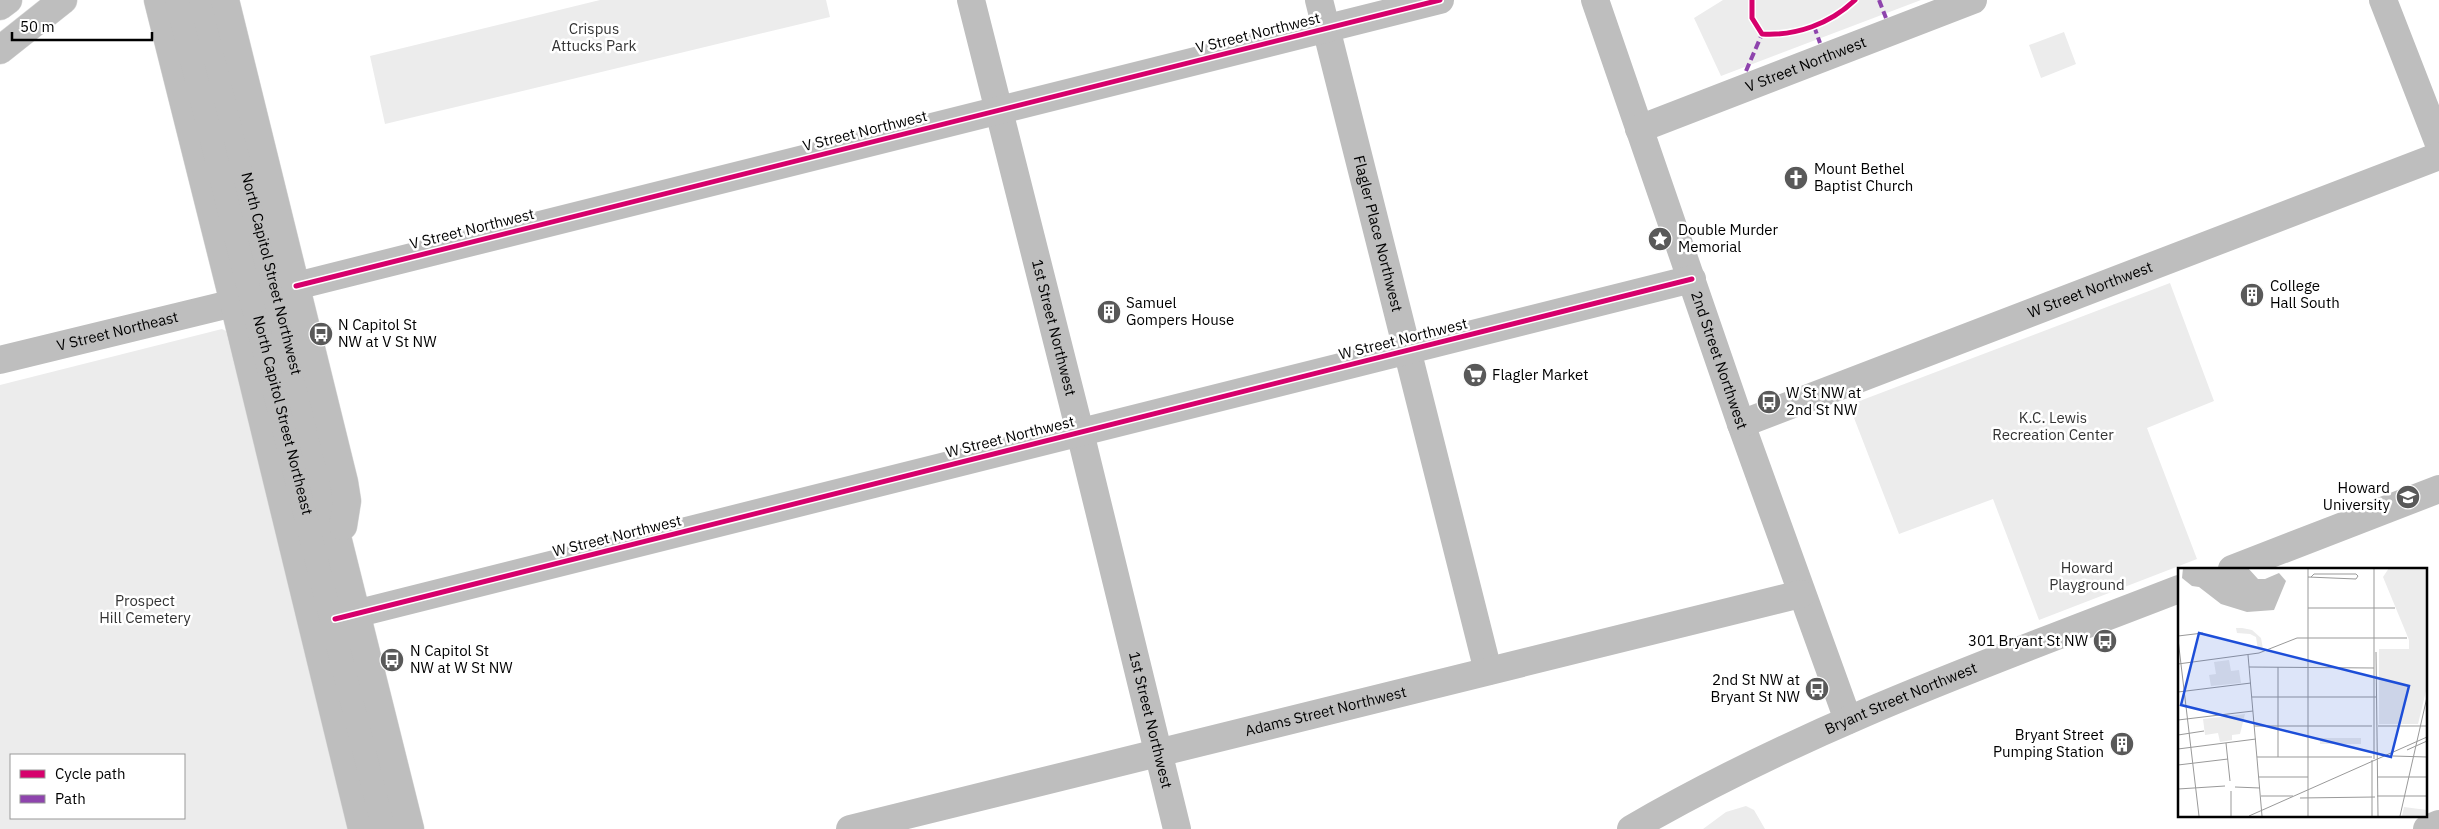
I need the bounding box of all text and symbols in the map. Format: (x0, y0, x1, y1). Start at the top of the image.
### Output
street label: V Street Northwest (1194, 8, 1322, 57)
scale bar (12, 10, 152, 42)
text: 50 m (20, 17, 55, 36)
park label: Crispus Attucks Park (552, 19, 637, 55)
street label: V Street Northwest (1743, 32, 1869, 96)
street label: V Street Northwest (801, 106, 929, 155)
street label: Flagler Place Northwest (1349, 153, 1407, 314)
place label: Mount Bethel Baptist Church (1814, 159, 1913, 195)
church icon: Mount Bethel Baptist Church (1783, 165, 1809, 191)
street label: North Capitol Street Northwest (237, 170, 306, 377)
street label: V Street Northwest (408, 204, 536, 253)
place label: Double Murder Memorial (1678, 220, 1779, 256)
place icon: Double Murder Memorial (1647, 226, 1673, 252)
street label: 1st Street Northwest (1028, 257, 1081, 398)
street label: W Street Northwest (2025, 257, 2155, 322)
place label: College Hall South (2270, 276, 2340, 312)
building icon: College Hall South (2239, 282, 2265, 308)
street label: 2nd Street Northwest (1687, 288, 1752, 432)
place label: Samuel Gompers House (1126, 293, 1234, 329)
building icon: Samuel Gompers House (1096, 299, 1122, 325)
street label: V Street Northeast (55, 307, 180, 355)
street label: North Capitol Street Northeast (249, 313, 317, 517)
street label: W Street Northwest (1337, 313, 1469, 364)
place label: N Capitol St NW at V St NW (338, 315, 437, 351)
bus stop icon: N Capitol St NW at V St NW (308, 321, 334, 347)
supermarket icon: Flagler Market (1462, 362, 1488, 388)
place label: Flagler Market (1492, 365, 1589, 384)
place label: W St NW at 2nd St NW (1786, 383, 1861, 419)
bus stop icon: W St NW at 2nd St NW (1756, 389, 1782, 415)
park label: K.C. Lewis Recreation Center (1992, 408, 2114, 444)
street label: W Street Northwest (944, 411, 1076, 462)
place label: Howard University (2323, 478, 2391, 514)
school or university icon: Howard University (2395, 484, 2421, 510)
street label: W Street Northwest (551, 510, 683, 561)
park label: Howard Playground (2049, 558, 2125, 594)
inset map (2178, 568, 2426, 816)
park label: Prospect Hill Cemetery (99, 591, 191, 627)
bus stop icon: 301 Bryant St NW (2092, 628, 2118, 654)
place label: 301 Bryant St NW (1968, 631, 2089, 650)
place label: N Capitol St NW at W St NW (410, 641, 513, 677)
bus stop icon: N Capitol St NW at W St NW (379, 647, 405, 673)
street label: 1st Street Northwest (1125, 650, 1177, 790)
street label: Bryant Street Northwest (1822, 658, 1980, 738)
place label: 2nd St NW at Bryant St NW (1710, 670, 1801, 706)
bus stop icon: 2nd St NW at Bryant St NW (1804, 676, 1830, 702)
street label: Adams Street Northwest (1243, 682, 1408, 740)
place label: Bryant Street Pumping Station (1993, 725, 2104, 761)
building icon: Bryant Street Pumping Station (2109, 731, 2135, 757)
legend (10, 754, 185, 819)
text: Cycle path (55, 764, 126, 783)
text: Path (55, 789, 86, 808)

